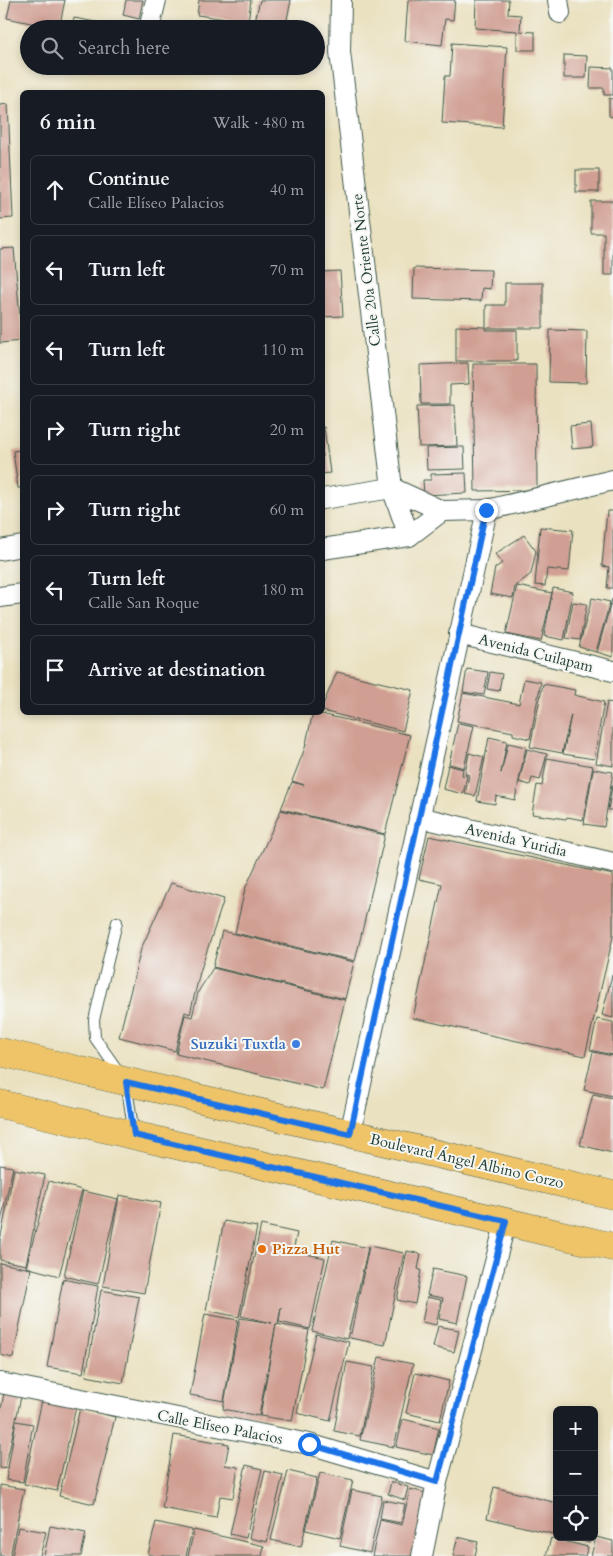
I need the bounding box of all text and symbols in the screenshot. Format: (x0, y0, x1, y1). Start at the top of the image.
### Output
search box (20, 20, 325, 75)
icon: search (38, 34, 66, 62)
text: Search here (78, 35, 170, 61)
text: 6 min (40, 108, 96, 137)
text: Walk · 480 m (213, 112, 305, 134)
text: Continue (88, 166, 170, 192)
icon: ahead (41, 176, 69, 204)
text: 40 m (270, 179, 304, 201)
text: Calle Elíseo Palacios (88, 192, 224, 214)
street label: Calle 20a Oriente Norte (347, 192, 385, 348)
icon: left (41, 256, 69, 284)
text: Turn left (88, 257, 165, 283)
text: 70 m (270, 259, 304, 281)
icon: left (41, 336, 69, 364)
text: Turn left (88, 337, 165, 363)
text: 110 m (262, 339, 304, 361)
icon: right (41, 416, 69, 444)
text: Turn right (88, 417, 180, 443)
text: 20 m (270, 419, 304, 441)
icon: right (41, 496, 69, 524)
text: Turn right (88, 497, 180, 523)
text: 60 m (270, 499, 304, 521)
route end (475, 499, 498, 522)
text: Turn left (88, 566, 165, 592)
icon: left (41, 576, 69, 604)
text: 180 m (262, 579, 304, 601)
text: Calle San Roque (88, 592, 200, 614)
street label: Avenida Cuilapam (476, 629, 596, 677)
icon: arrive (41, 656, 69, 684)
text: Arrive at destination (88, 657, 265, 683)
street label: Avenida Yuridia (463, 819, 569, 862)
place label: Suzuki Tuxtla (191, 1034, 287, 1054)
marker: Suzuki Tuxtla (290, 1038, 302, 1050)
street label: Boulevard Ángel Albino Corzo (368, 1129, 566, 1193)
place label: Pizza Hut (272, 1239, 340, 1259)
marker: Pizza Hut (256, 1243, 268, 1255)
street label: Calle Elíseo Palacios (156, 1405, 284, 1449)
map controls (553, 1406, 598, 1541)
button: + (553, 1406, 598, 1451)
route start (298, 1433, 321, 1456)
button: − (553, 1451, 598, 1496)
button: locate (553, 1496, 598, 1541)

